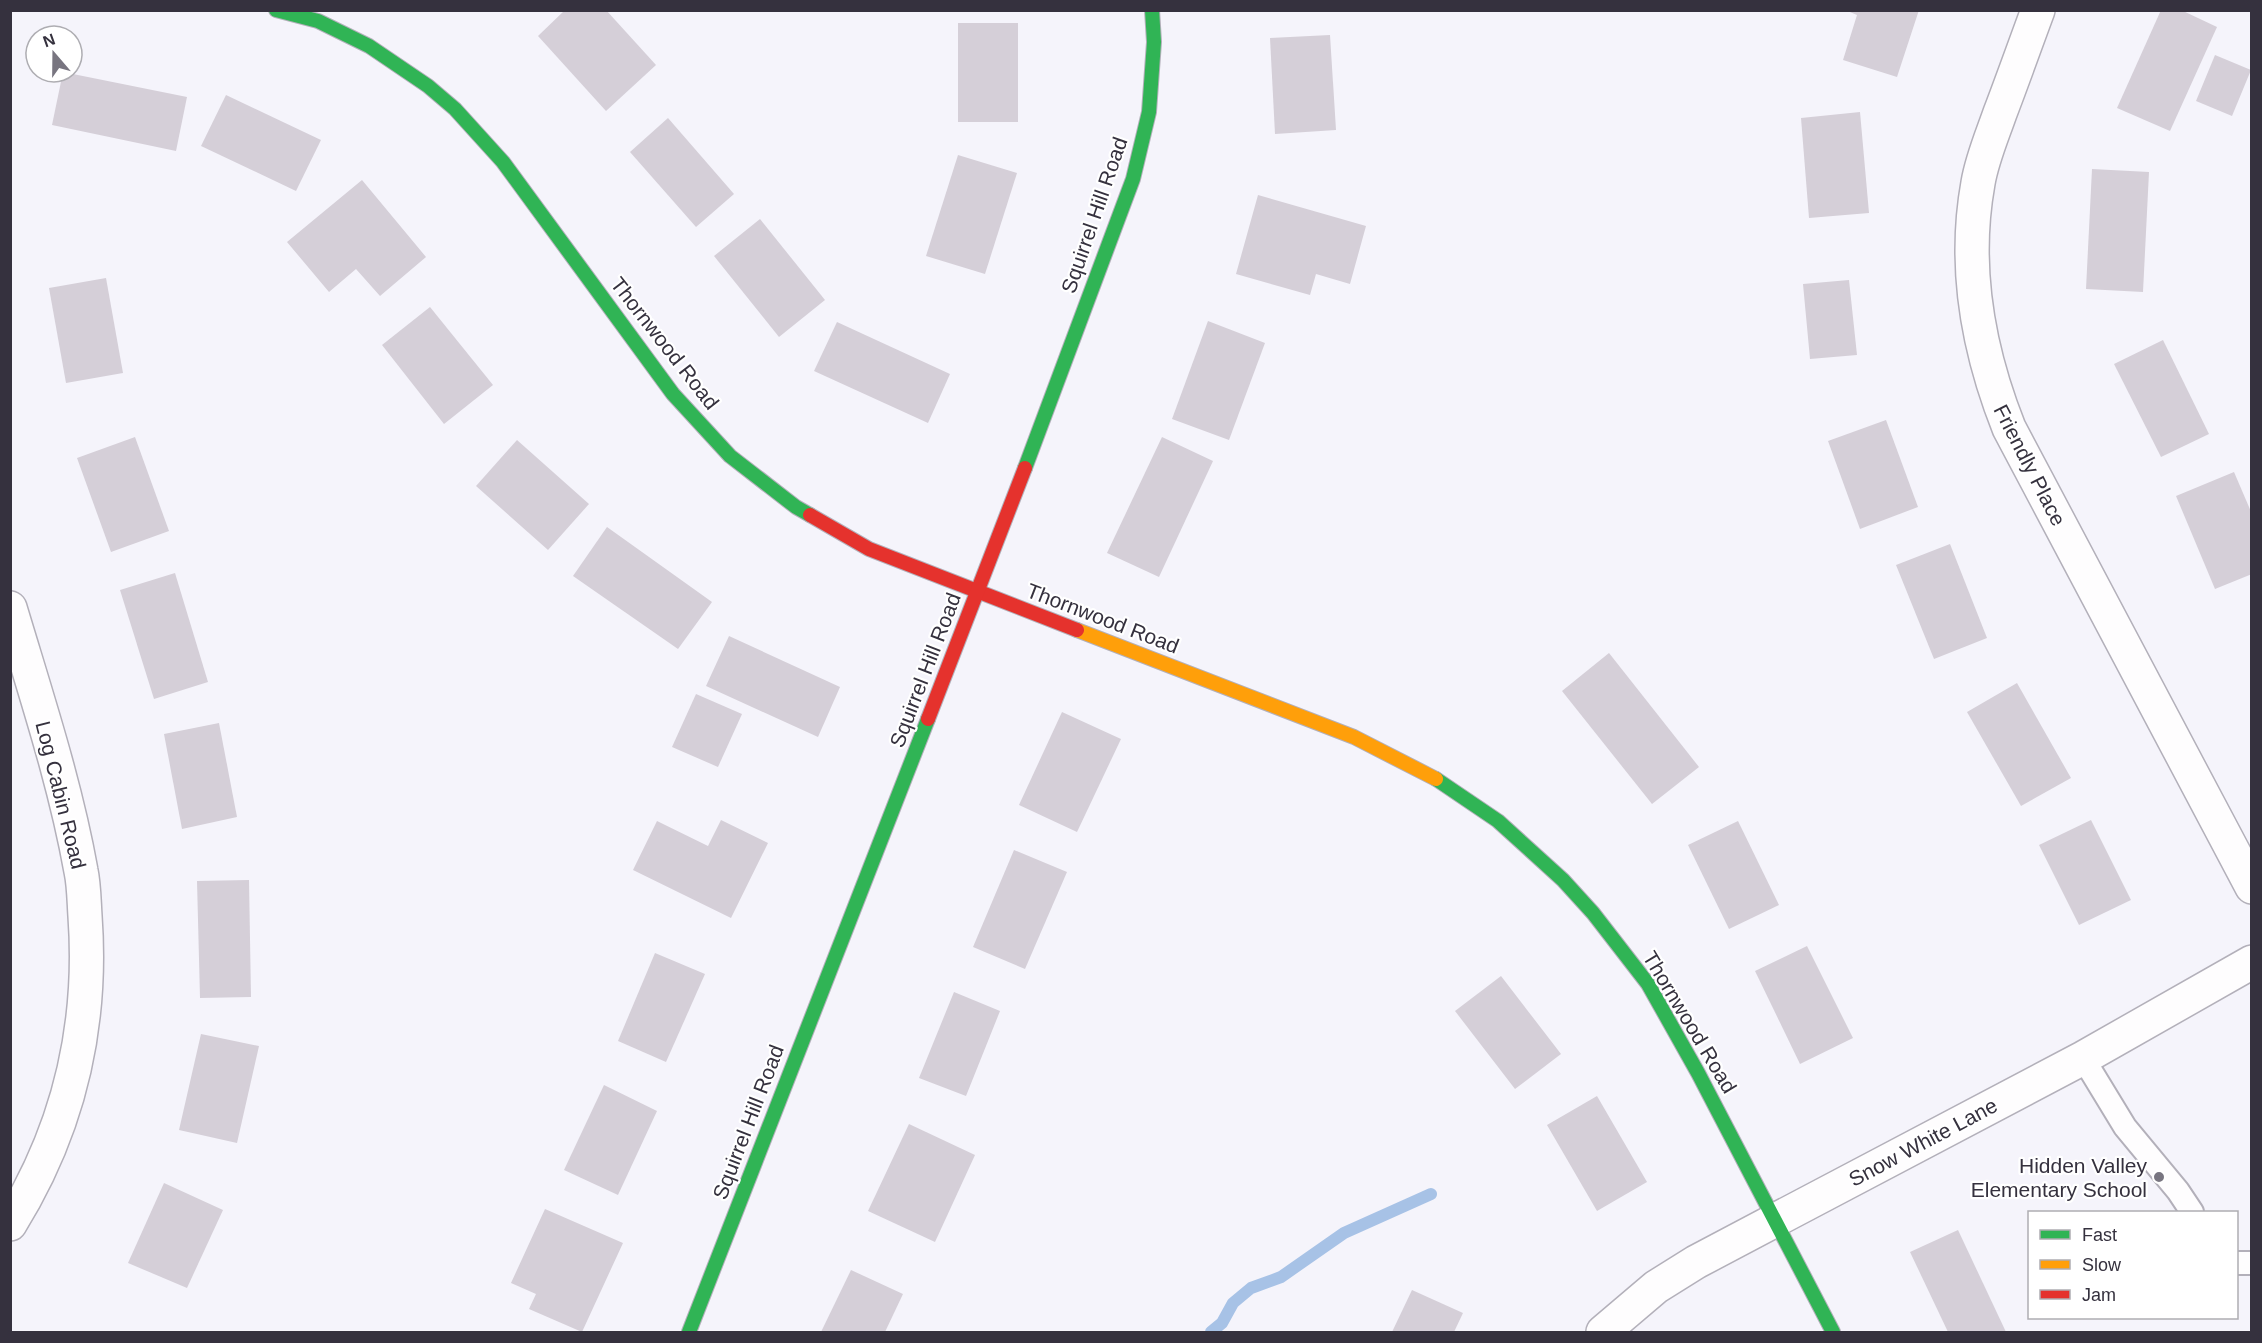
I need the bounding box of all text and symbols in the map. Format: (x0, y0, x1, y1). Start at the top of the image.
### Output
north arrow (24, 24, 84, 84)
text: N (41, 30, 57, 50)
street label: Squirrel Hill Road (1057, 134, 1131, 296)
street label: Thornwood Road (606, 272, 724, 414)
street label: Friendly Place (1990, 400, 2070, 530)
street label: Thornwood Road (1024, 578, 1182, 658)
street label: Squirrel Hill Road (885, 590, 965, 750)
street label: Log Cabin Road (31, 719, 91, 871)
street label: Thornwood Road (1639, 947, 1741, 1097)
street label: Squirrel Hill Road (708, 1042, 788, 1202)
street label: Snow White Lane (1845, 1093, 2001, 1191)
place label: Hidden Valley Elementary School (1971, 1154, 2147, 1201)
marker: Hidden Valley Elementary School (2152, 1170, 2166, 1184)
legend (2028, 1211, 2238, 1319)
text: Fast (2082, 1225, 2117, 1245)
text: Slow (2082, 1255, 2122, 1275)
text: Jam (2082, 1285, 2116, 1305)

